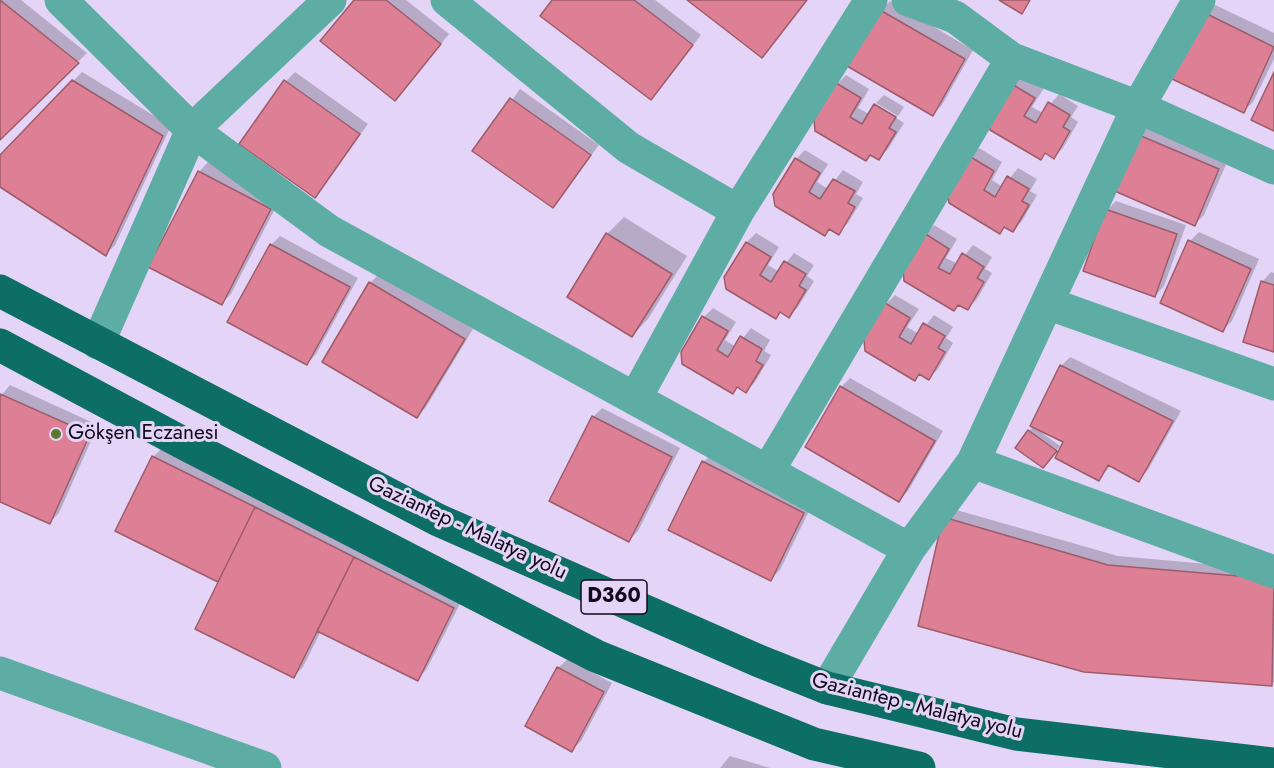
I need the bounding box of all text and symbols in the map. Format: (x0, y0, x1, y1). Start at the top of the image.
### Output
place label: Gökşen Eczanesi (68, 421, 219, 447)
marker: Gökşen Eczanesi (49, 427, 63, 441)
street label: Gaziantep - Malatya yolu (364, 472, 570, 586)
road number: D360 (581, 580, 647, 614)
street label: Gaziantep - Malatya yolu (809, 669, 1025, 745)

